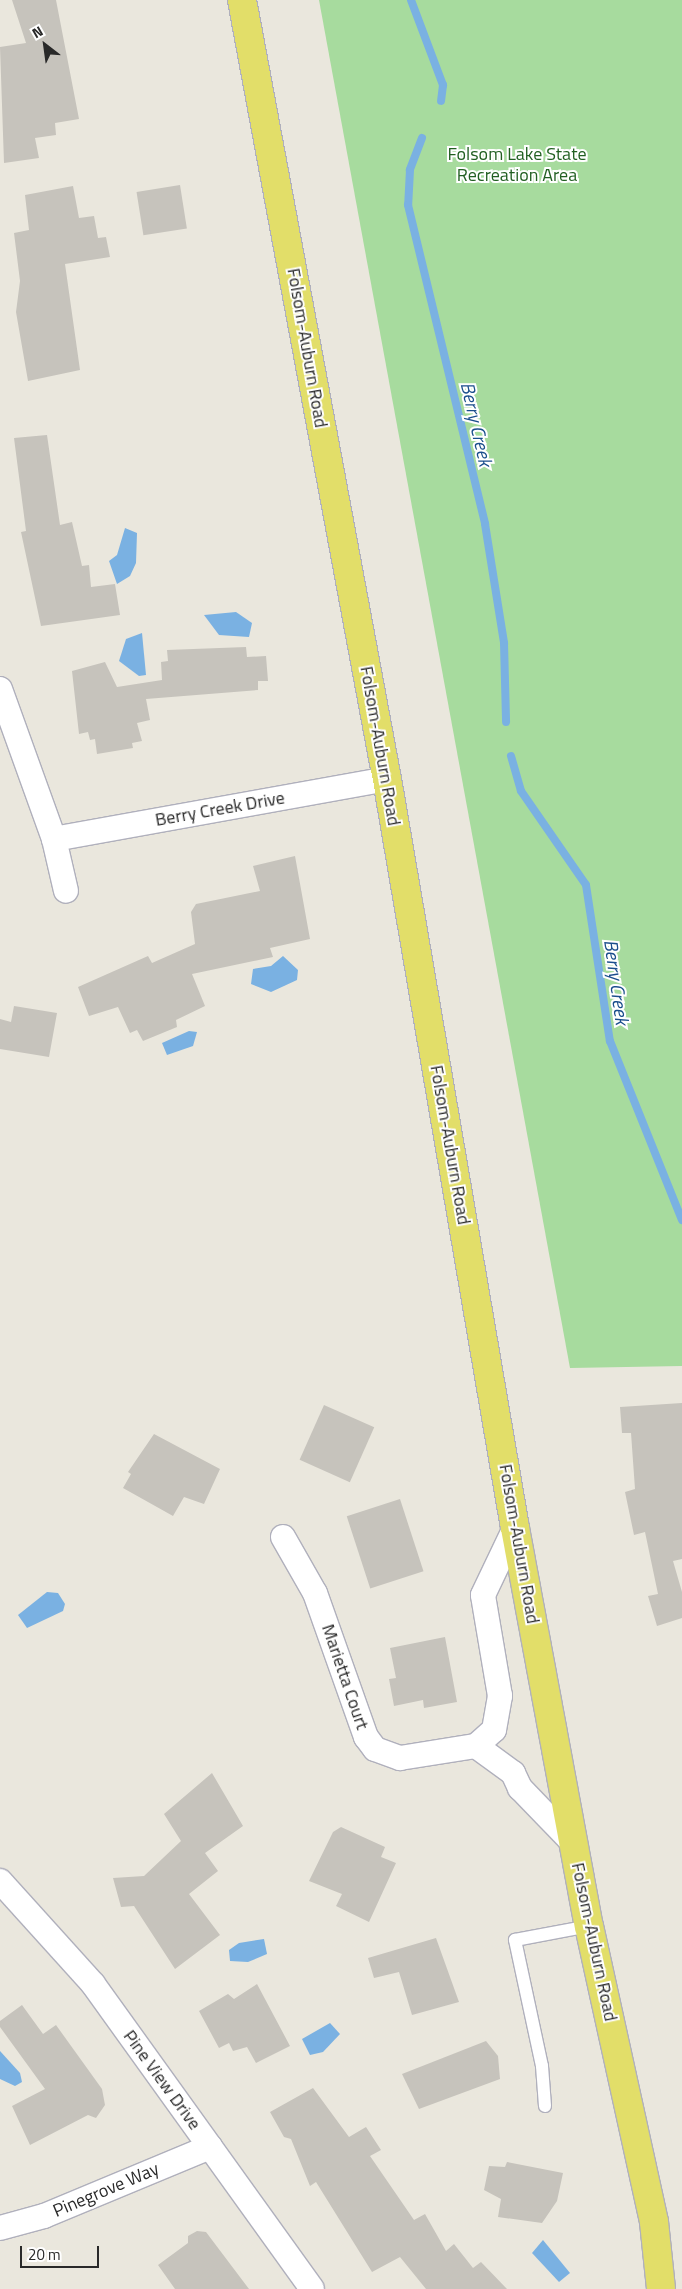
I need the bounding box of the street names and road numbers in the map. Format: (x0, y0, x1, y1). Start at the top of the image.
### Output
street label: Folsom-Auburn Road (282, 267, 332, 429)
street label: Folsom-Auburn Road (355, 665, 405, 827)
street label: Berry Creek Drive (154, 787, 286, 831)
street label: Folsom-Auburn Road (425, 1064, 475, 1226)
street label: Folsom-Auburn Road (494, 1463, 544, 1625)
street label: Marietta Court (317, 1621, 373, 1733)
street label: Folsom-Auburn Road (567, 1861, 621, 2023)
street label: Pine View Drive (119, 2026, 205, 2134)
street label: Pinegrove Way (50, 2158, 162, 2222)

